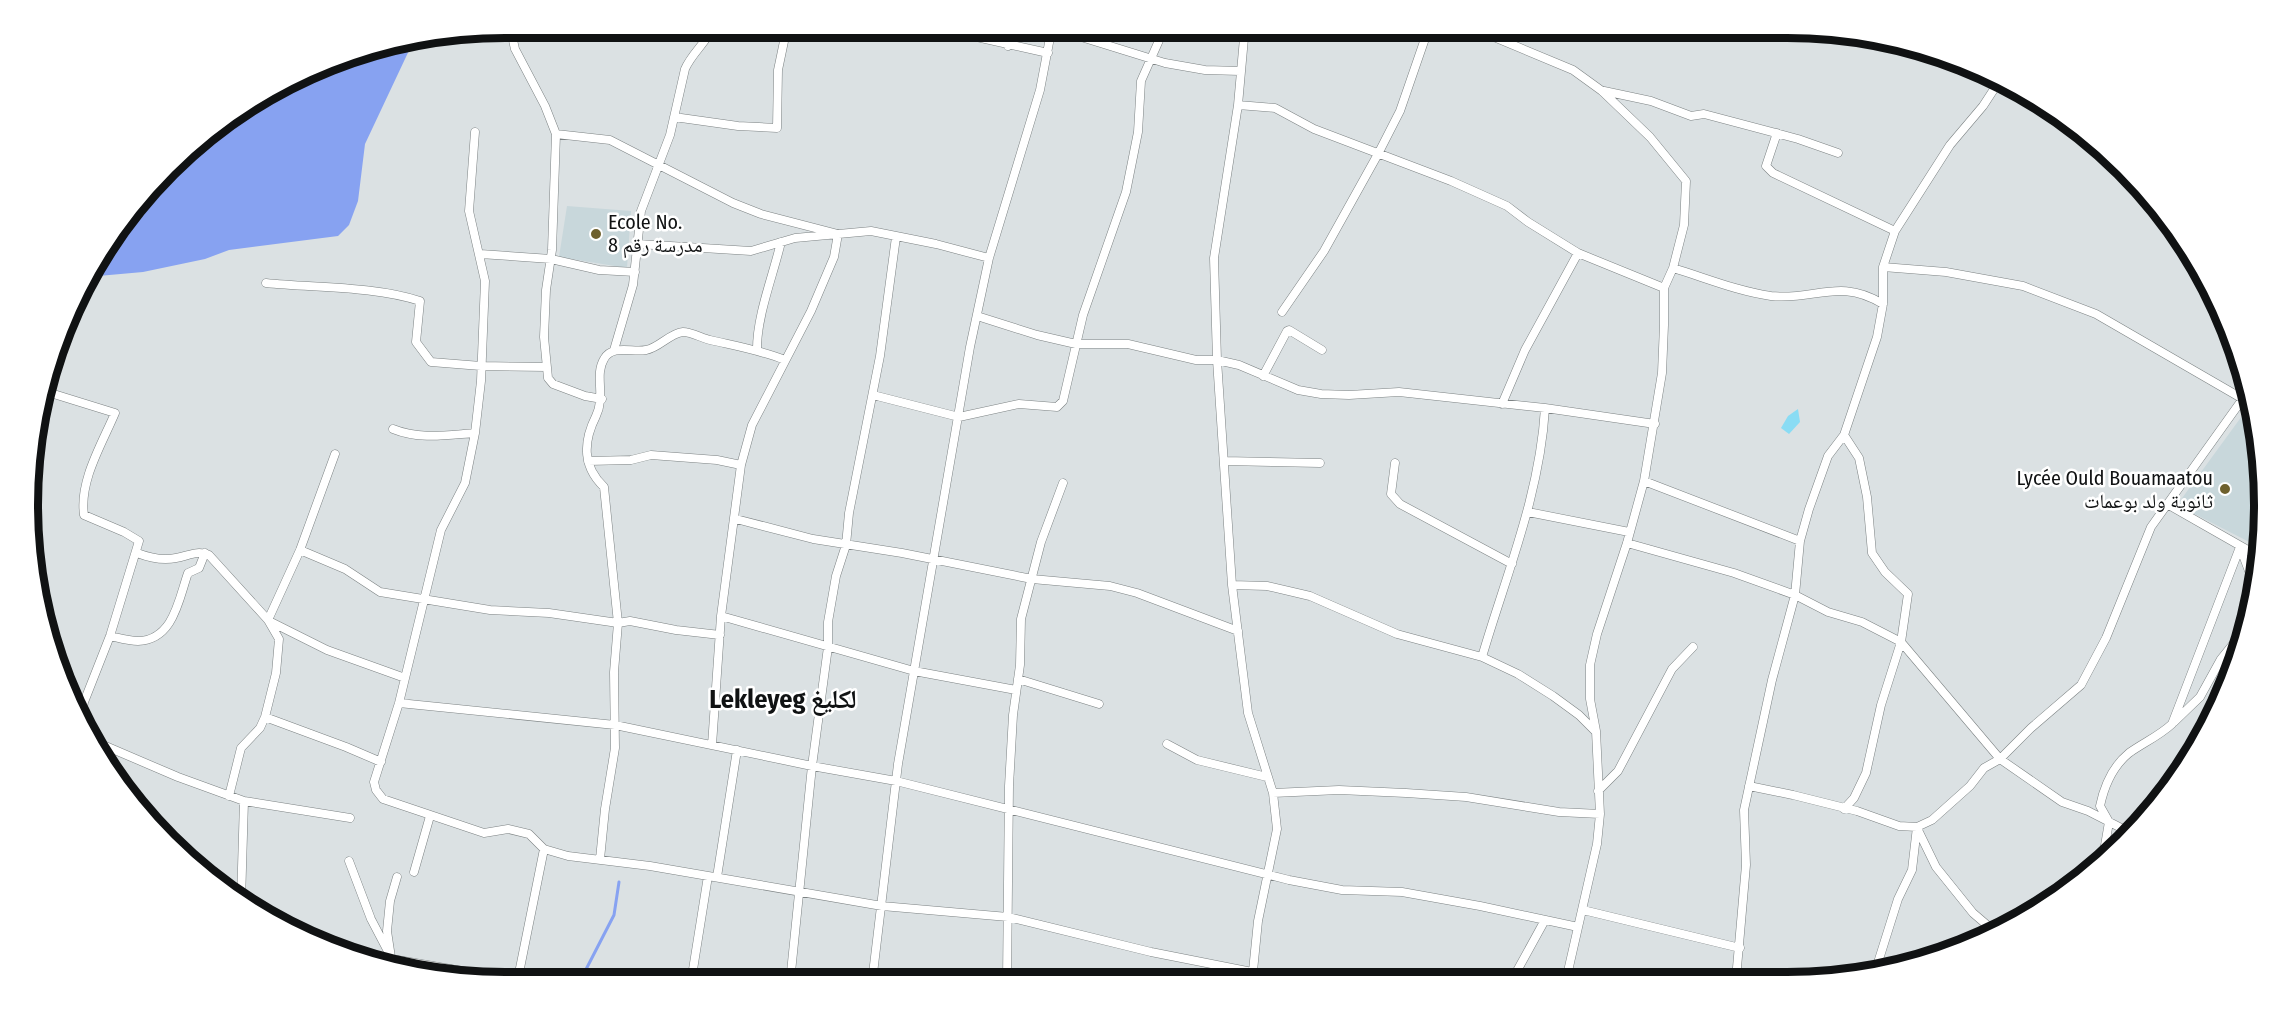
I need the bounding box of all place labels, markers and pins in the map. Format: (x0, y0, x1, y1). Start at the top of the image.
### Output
place label: Ecole No. 8 مدرسة رقم (608, 210, 703, 259)
marker: Ecole No. 8 مدرسة رقم (589, 227, 603, 241)
place label: Lycée Ould Bouamaatou ثانوية ولد بوعمات (2017, 466, 2213, 513)
marker: Lycée Ould Bouamaatou ثانوية ولد بوعمات (2218, 482, 2232, 496)

